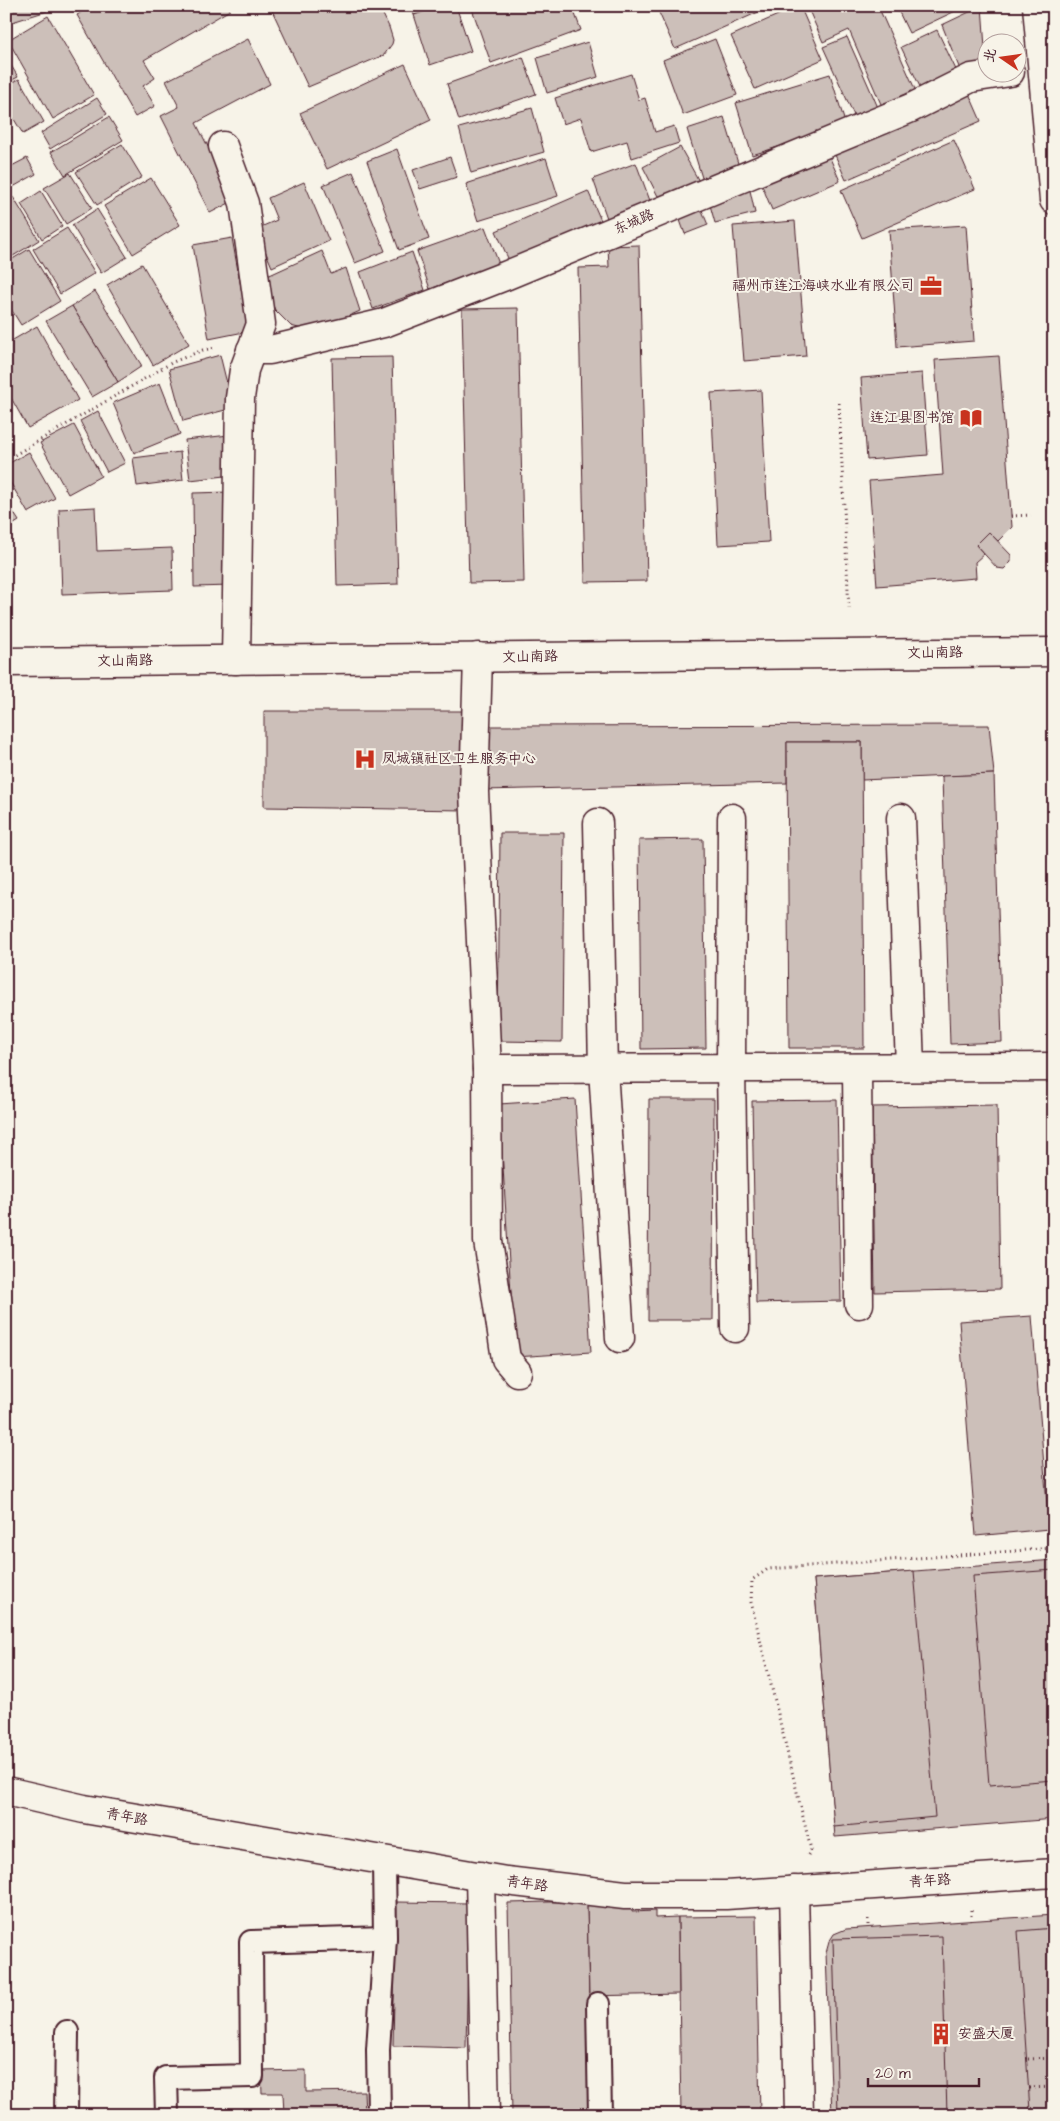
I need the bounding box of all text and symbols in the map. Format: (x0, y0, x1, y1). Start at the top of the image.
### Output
north arrow (978, 32, 1028, 82)
text: 北 (979, 46, 1002, 64)
street label: 东城路 (611, 205, 657, 239)
office icon: 福州市连江海峡水业有限公司 (918, 273, 944, 299)
place label: 福州市连江海峡水业有限公司 (732, 276, 914, 296)
library icon: 连江县图书馆 (958, 405, 984, 431)
place label: 连江县图书馆 (870, 408, 954, 428)
street label: 文山南路 (907, 643, 963, 663)
street label: 文山南路 (502, 647, 558, 667)
street label: 文山南路 (97, 651, 153, 671)
hospital icon: 凤城镇社区卫生服务中心 (352, 746, 378, 772)
place label: 凤城镇社区卫生服务中心 (382, 749, 536, 769)
street label: 青年路 (105, 1804, 149, 1830)
street label: 青年路 (908, 1870, 952, 1892)
street label: 青年路 (505, 1871, 549, 1897)
building icon: 安盛大厦 (928, 2021, 954, 2047)
place label: 安盛大厦 (958, 2024, 1014, 2044)
scale bar (868, 2056, 979, 2088)
text: 20 m (875, 2063, 911, 2084)

